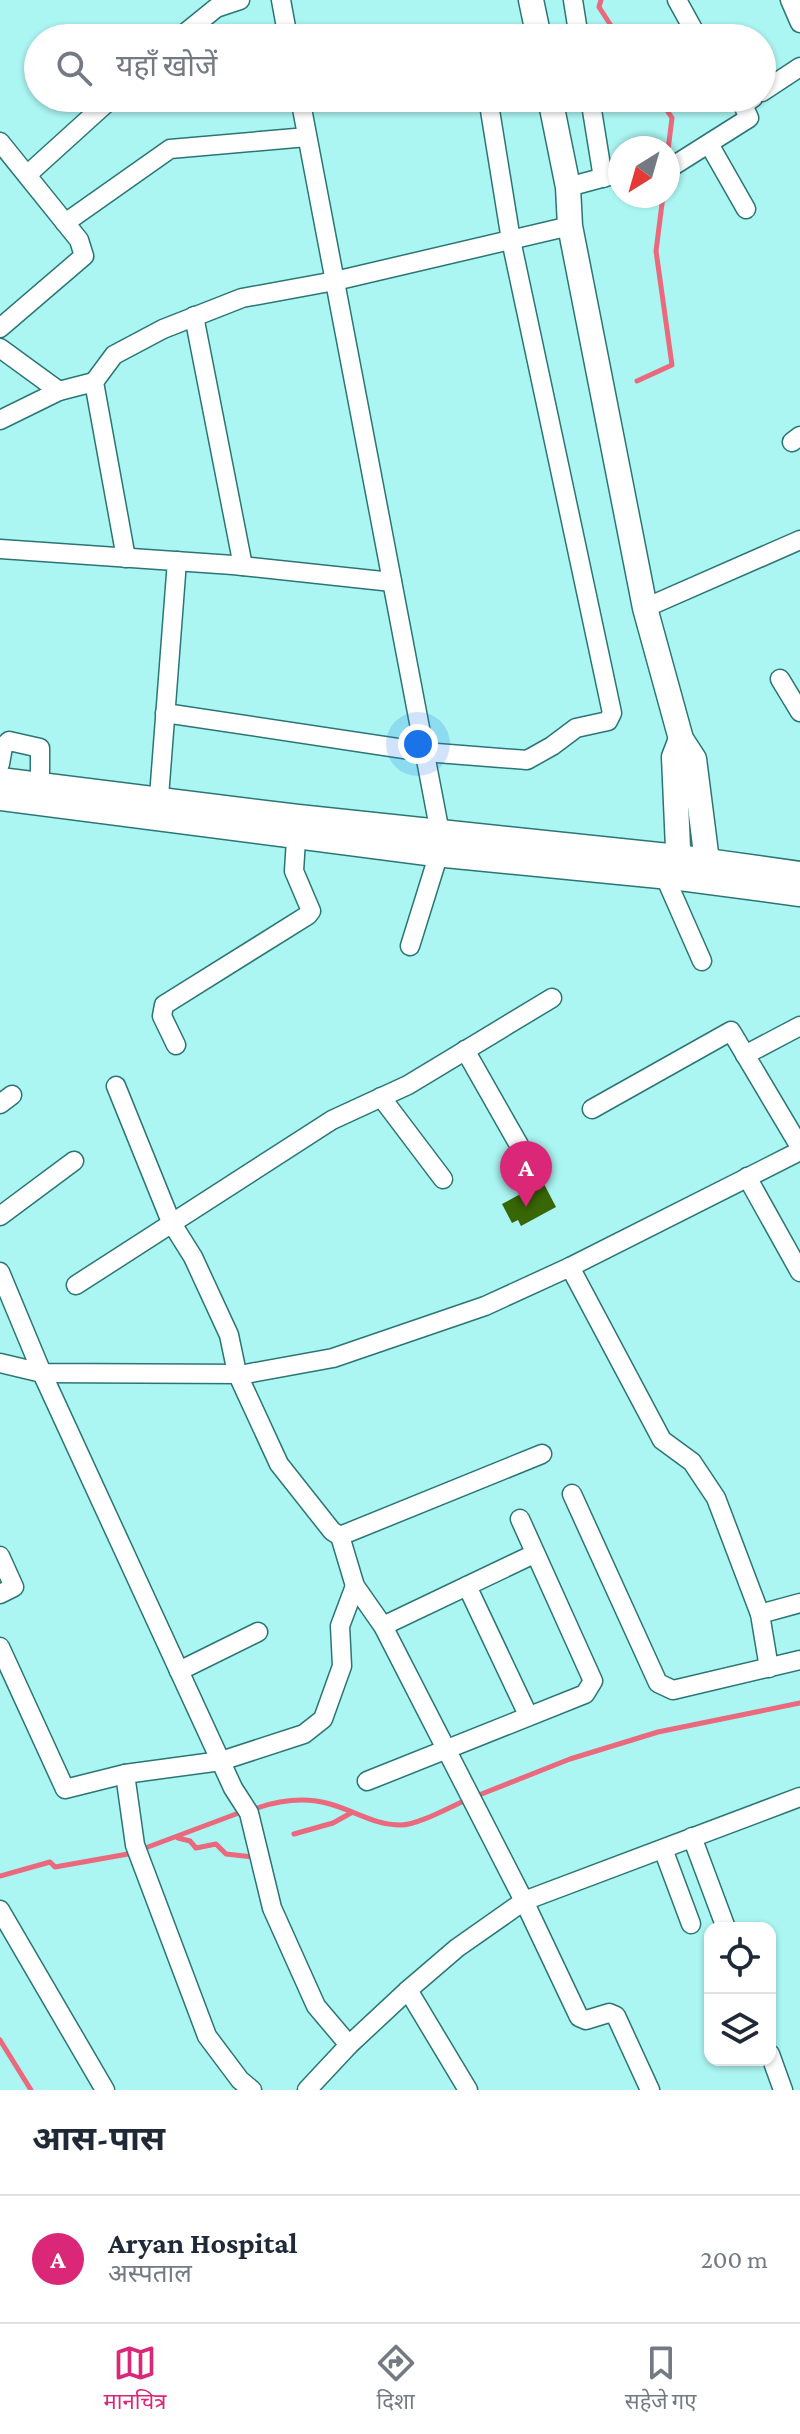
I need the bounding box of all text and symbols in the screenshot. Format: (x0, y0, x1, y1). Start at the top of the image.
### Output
search box (24, 24, 776, 112)
icon: search (52, 46, 96, 90)
text: यहाँ खोजें (116, 49, 217, 82)
north arrow (608, 136, 680, 208)
your location (398, 724, 438, 764)
pin: A (500, 1141, 552, 1207)
map controls (704, 1922, 776, 2066)
button: locate (704, 1922, 776, 1994)
button: layers (704, 1994, 776, 2066)
text: आस-पास (32, 2120, 165, 2157)
text: Aryan Hospital (108, 2226, 298, 2259)
text: A (50, 2245, 66, 2274)
text: 200 m (700, 2245, 768, 2274)
text: अस्पताल (108, 2259, 192, 2288)
tab: मानचित्र (104, 2341, 166, 2418)
tab: दिशा (374, 2341, 418, 2418)
tab: सहेजे गए (625, 2341, 696, 2418)

